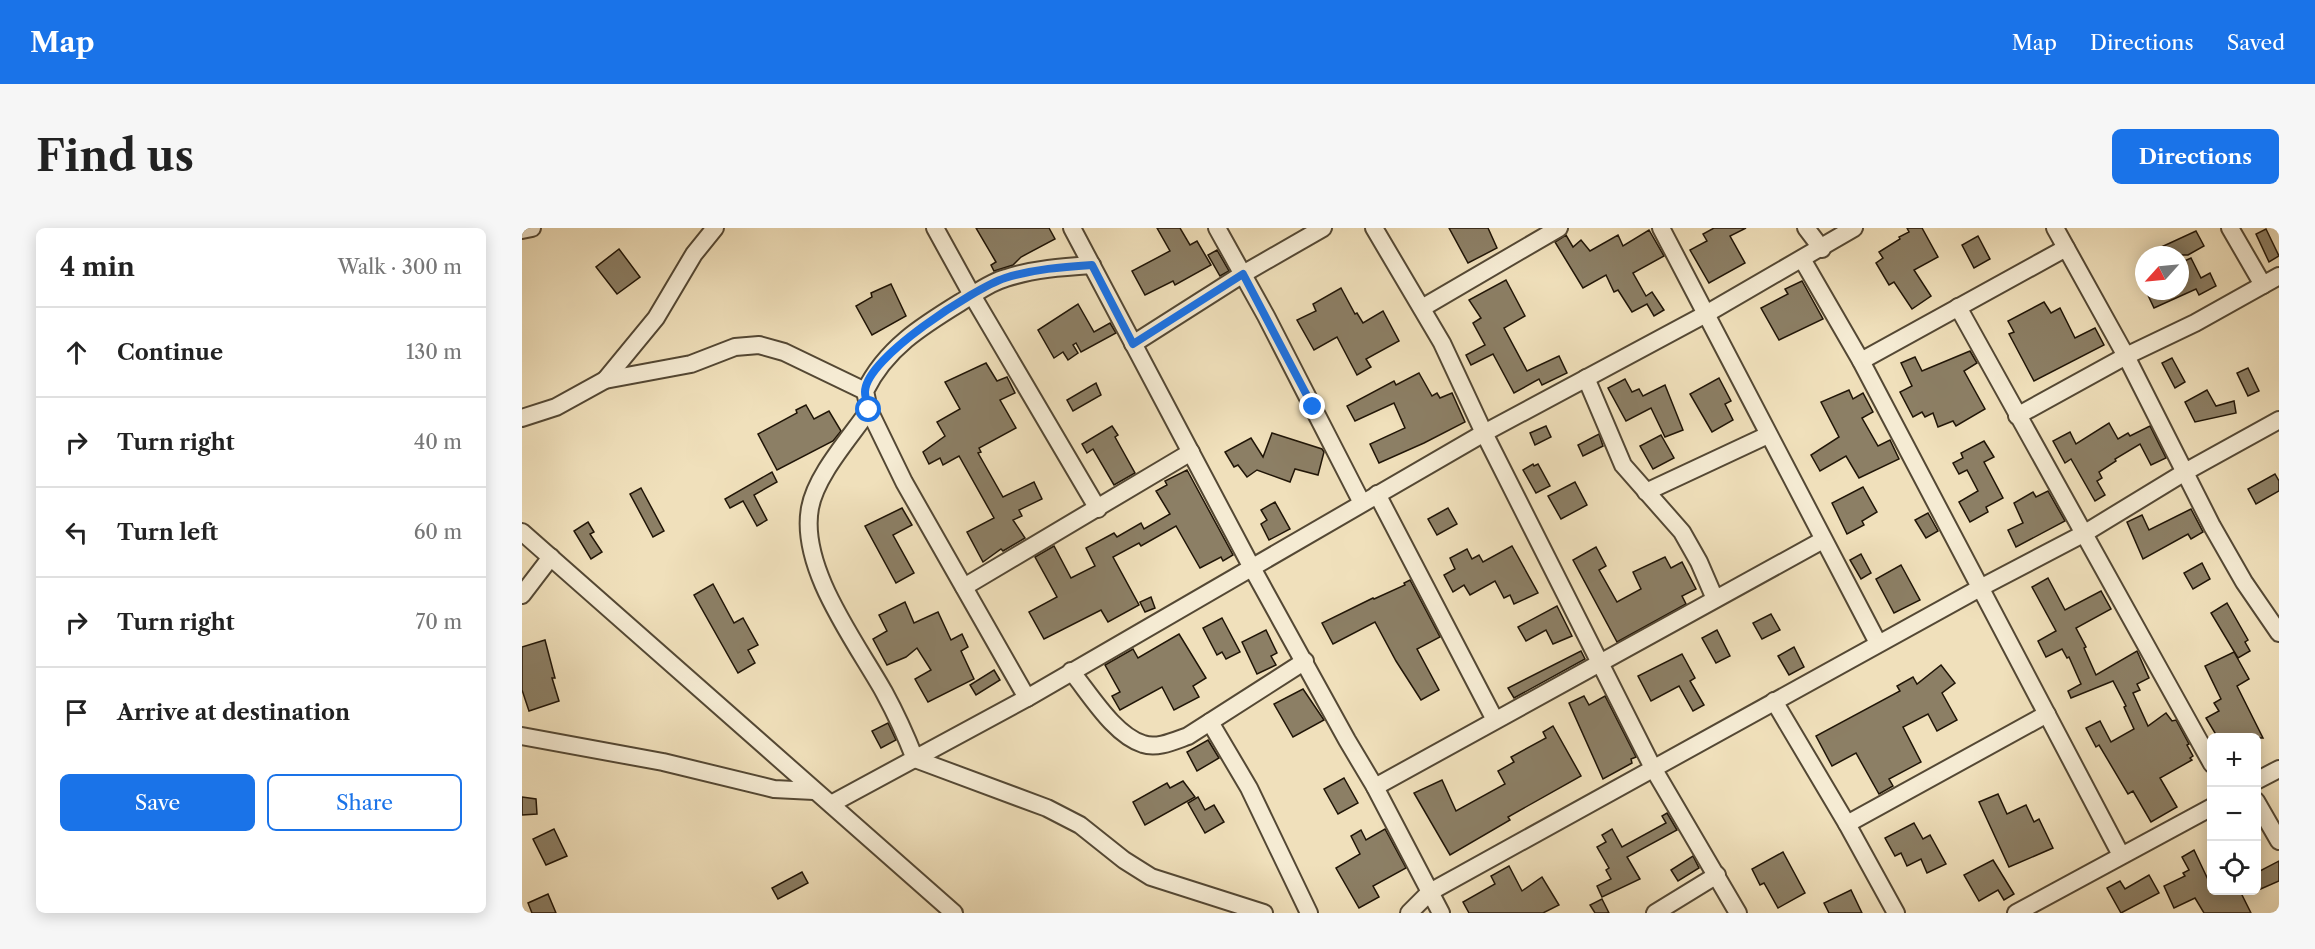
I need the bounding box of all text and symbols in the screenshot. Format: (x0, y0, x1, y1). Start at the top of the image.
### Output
text: Map (30, 25, 94, 59)
text: Map (2012, 30, 2057, 55)
text: Directions (2090, 30, 2194, 55)
text: Saved (2227, 30, 2285, 55)
button: Directions (2112, 129, 2279, 184)
text: Find us (36, 130, 194, 182)
north arrow (2135, 246, 2189, 300)
text: 4 min (60, 251, 135, 283)
text: Walk · 300 m (338, 255, 462, 279)
icon: ahead (60, 336, 93, 369)
text: Continue (117, 339, 223, 366)
text: 130 m (406, 340, 462, 364)
route end (1299, 393, 1325, 419)
route start (855, 396, 881, 422)
icon: right (60, 426, 93, 459)
text: Turn right (117, 429, 235, 456)
text: 40 m (414, 430, 462, 454)
icon: left (60, 516, 93, 549)
text: Turn left (117, 519, 218, 546)
text: 60 m (414, 520, 462, 544)
icon: right (60, 606, 93, 639)
text: Turn right (117, 609, 235, 636)
text: 70 m (416, 610, 462, 634)
icon: arrive (60, 696, 93, 729)
text: Arrive at destination (117, 699, 350, 726)
map controls (2207, 733, 2261, 895)
button: + (2207, 733, 2261, 787)
button: Save (60, 774, 255, 831)
button: Share (267, 774, 462, 831)
button: − (2207, 787, 2261, 841)
button: locate (2207, 841, 2261, 895)

